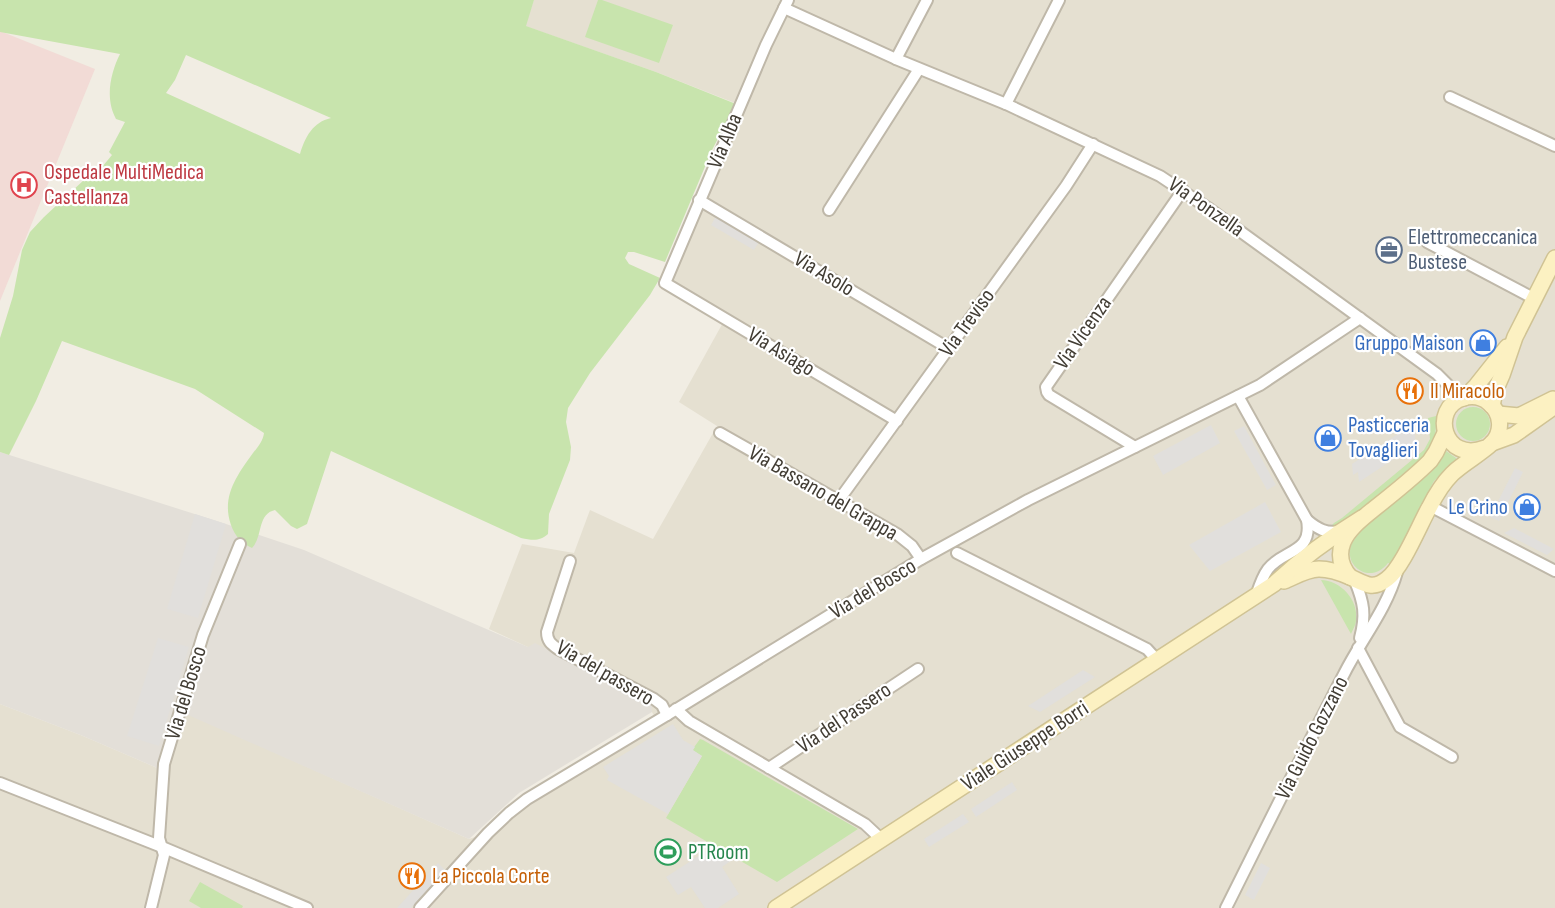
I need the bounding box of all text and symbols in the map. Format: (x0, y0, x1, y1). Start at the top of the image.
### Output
street label: Via Alba (701, 109, 749, 173)
place label: Ospedale MultiMedica Castellanza (44, 159, 204, 211)
hospital icon: Ospedale MultiMedica Castellanza (9, 170, 39, 200)
street label: Via Ponzella (1163, 171, 1249, 243)
place label: Elettromeccanica Bustese (1408, 224, 1538, 276)
office icon: Elettromeccanica Bustese (1374, 235, 1404, 265)
street label: Via Asolo (789, 246, 859, 302)
street label: Via Treviso (933, 284, 1001, 362)
street label: Via Vicenza (1048, 291, 1118, 375)
street label: Via Asiago (742, 321, 820, 383)
shop icon: Gruppo Maison (1468, 328, 1498, 358)
place label: Gruppo Maison (1355, 330, 1464, 357)
restaurant icon: Il Miracolo (1395, 376, 1425, 406)
place label: Il Miracolo (1430, 378, 1505, 405)
place label: Pasticceria Tovaglieri (1348, 412, 1429, 464)
shop icon: Pasticceria Tovaglieri (1313, 423, 1343, 453)
street label: Via Bassano del Grappa (744, 439, 902, 547)
shop icon: Le Crino (1512, 492, 1542, 522)
place label: Le Crino (1448, 494, 1508, 521)
street label: Via del Bosco (825, 553, 921, 625)
street label: Via del passero (551, 634, 659, 712)
street label: Via del Bosco (159, 643, 213, 743)
street label: Via Guido Gozzano (1269, 672, 1355, 804)
street label: Via del Passero (791, 676, 897, 760)
street label: Viale Giuseppe Borri (956, 695, 1094, 797)
sports icon: PTRoom (653, 837, 683, 867)
place label: PTRoom (688, 839, 749, 866)
restaurant icon: La Piccola Corte (397, 861, 427, 891)
place label: La Piccola Corte (432, 863, 550, 890)

